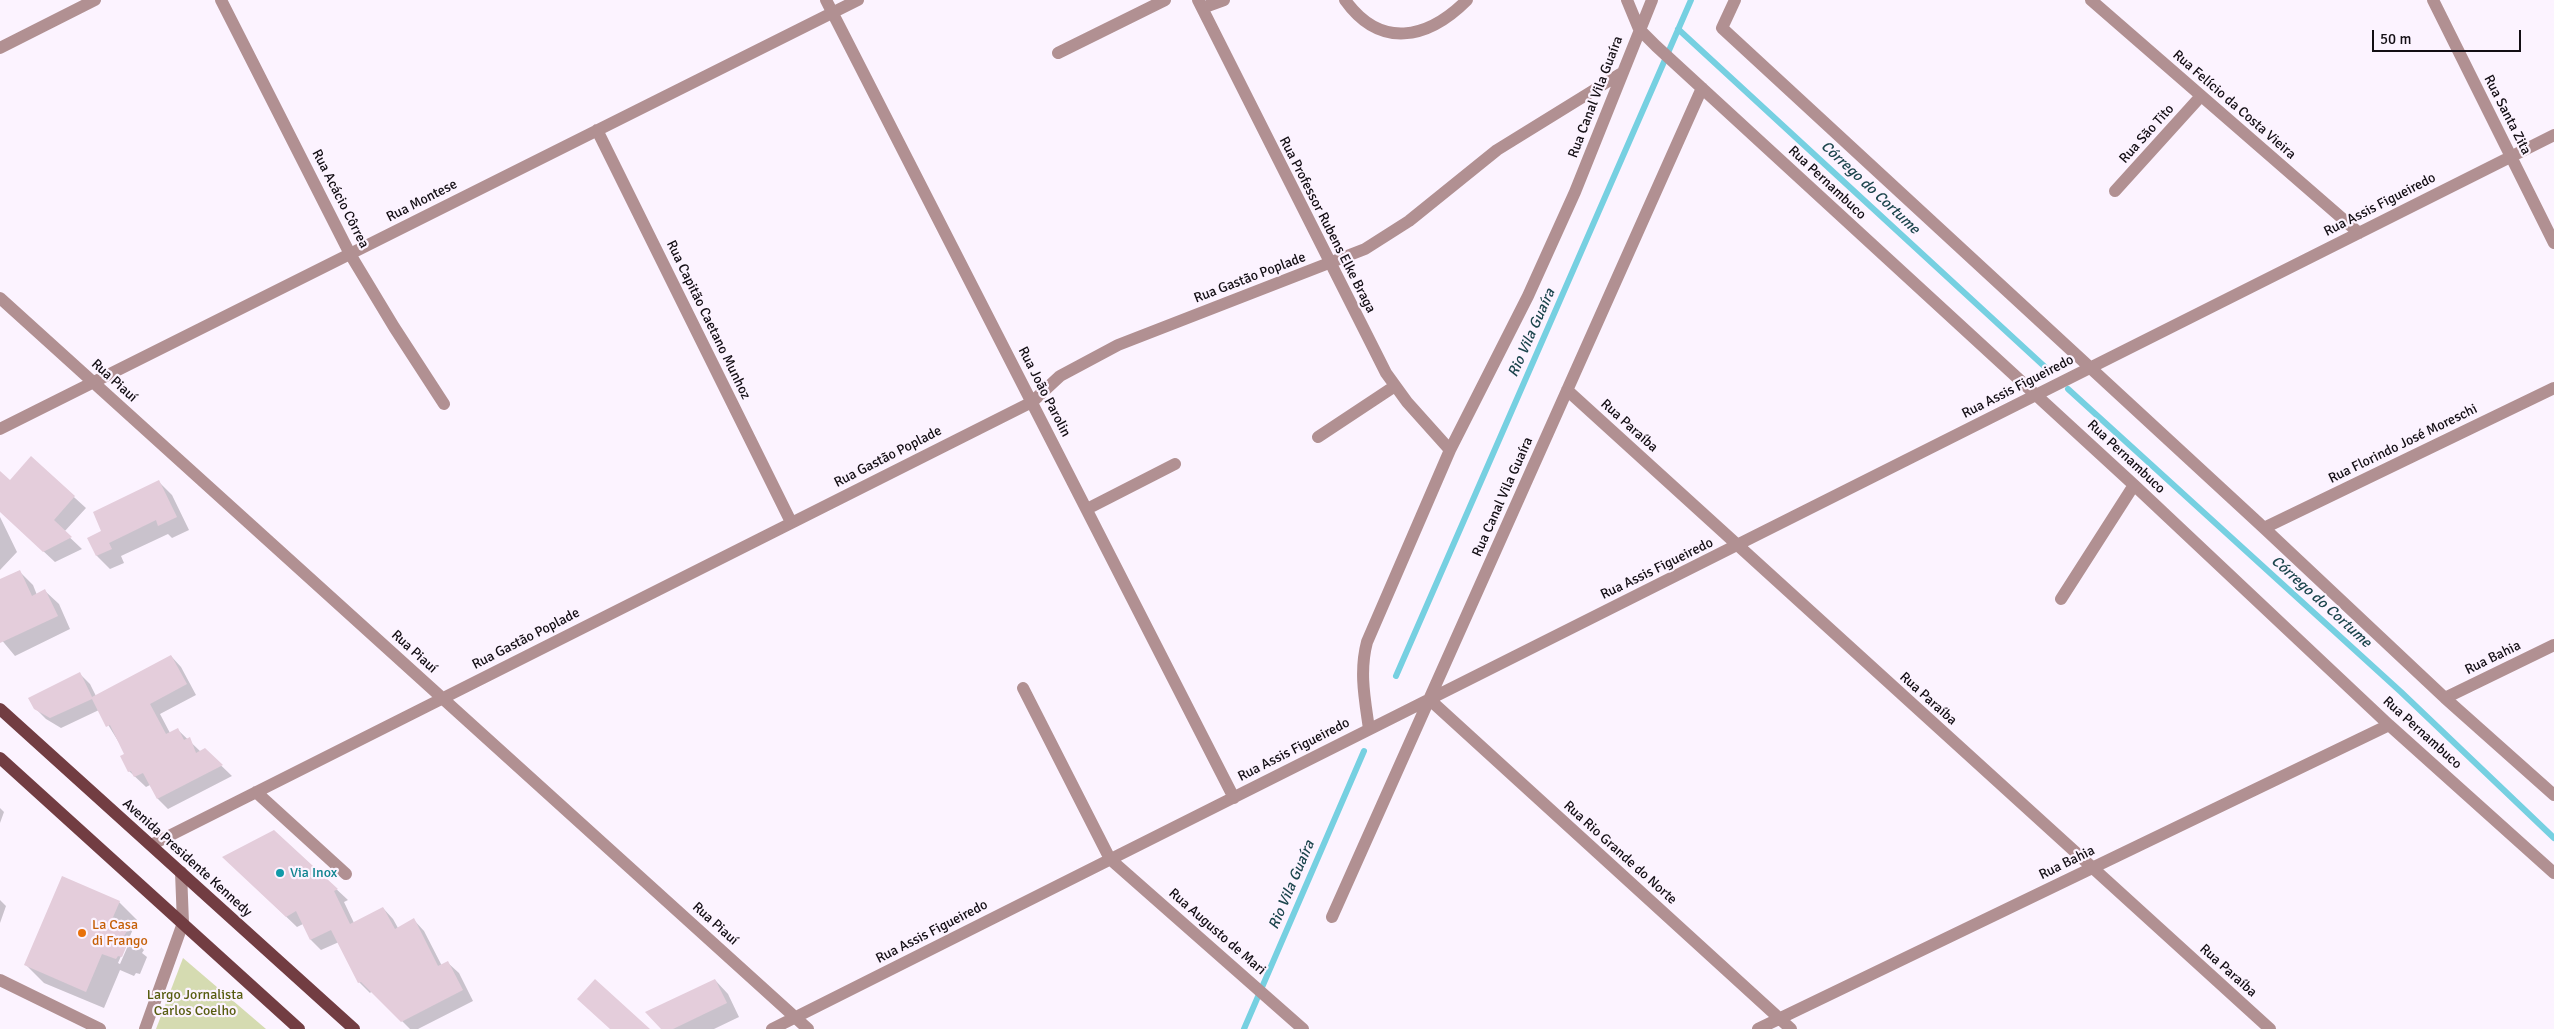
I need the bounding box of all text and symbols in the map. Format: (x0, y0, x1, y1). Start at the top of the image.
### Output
scale bar (2374, 20, 2523, 52)
text: 50 m (2380, 30, 2411, 48)
street label: Rua Canal Vila Guaíra (1565, 34, 1627, 160)
street label: Rua Felício da Costa Vieira (2169, 47, 2299, 163)
street label: Rua Santa Zita (2480, 72, 2534, 158)
street label: Rua São Tito (2116, 101, 2178, 167)
street label: Rua Professor Rubens Elke Braga (1275, 134, 1379, 316)
water label: Córrego do Cortume (1817, 138, 1923, 238)
street label: Rua Pernambuco (1785, 143, 1869, 223)
street label: Rua Acácio Côrrea (308, 147, 372, 251)
street label: Rua Assis Figueiredo (2321, 170, 2439, 240)
street label: Rua Montese (384, 176, 460, 226)
street label: Rua Capitão Caetano Munhoz (662, 238, 754, 402)
street label: Rua Gastão Poplade (1192, 249, 1308, 307)
water label: Rio Vila Guaíra (1505, 286, 1559, 380)
street label: Rua João Parolin (1014, 344, 1074, 440)
street label: Rua Assis Figueiredo (1959, 352, 2077, 422)
street label: Rua Piauí (88, 356, 140, 406)
street label: Rua Paraíba (1597, 396, 1661, 456)
street label: Rua Florindo José Moreschi (2326, 401, 2480, 487)
street label: Rua Pernambuco (2084, 417, 2168, 497)
street label: Rua Gastão Poplade (831, 423, 945, 491)
street label: Rua Canal Vila Guaíra (1469, 435, 1537, 559)
street label: Rua Assis Figueiredo (1598, 534, 1716, 604)
water label: Córrego do Cortume (2267, 552, 2375, 652)
street label: Rua Gastão Poplade (469, 605, 583, 673)
street label: Rua Piauí (388, 627, 440, 677)
street label: Rua Bahia (2462, 637, 2524, 679)
street label: Rua Paraíba (1896, 669, 1960, 729)
street label: Rua Pernambuco (2379, 693, 2465, 773)
street label: Rua Assis Figueiredo (1235, 715, 1353, 785)
street label: Avenida Presidente Kennedy (119, 795, 255, 921)
street label: Rua Rio Grande do Norte (1560, 798, 1680, 908)
water label: Rio Vila Guaíra (1265, 838, 1319, 932)
street label: Rua Bahia (2036, 842, 2098, 884)
place label: Via Inox (290, 865, 337, 881)
marker: Via Inox (274, 867, 286, 879)
street label: Rua Augusto de Mari (1165, 885, 1269, 979)
street label: Rua Assis Figueiredo (873, 897, 991, 967)
street label: Rua Piauí (689, 899, 741, 949)
place label: La Casa di Frango (92, 917, 148, 950)
marker: La Casa di Frango (76, 927, 88, 939)
street label: Rua Paraíba (2196, 941, 2260, 1001)
park label: Largo Jornalista Carlos Coelho (147, 987, 243, 1020)

